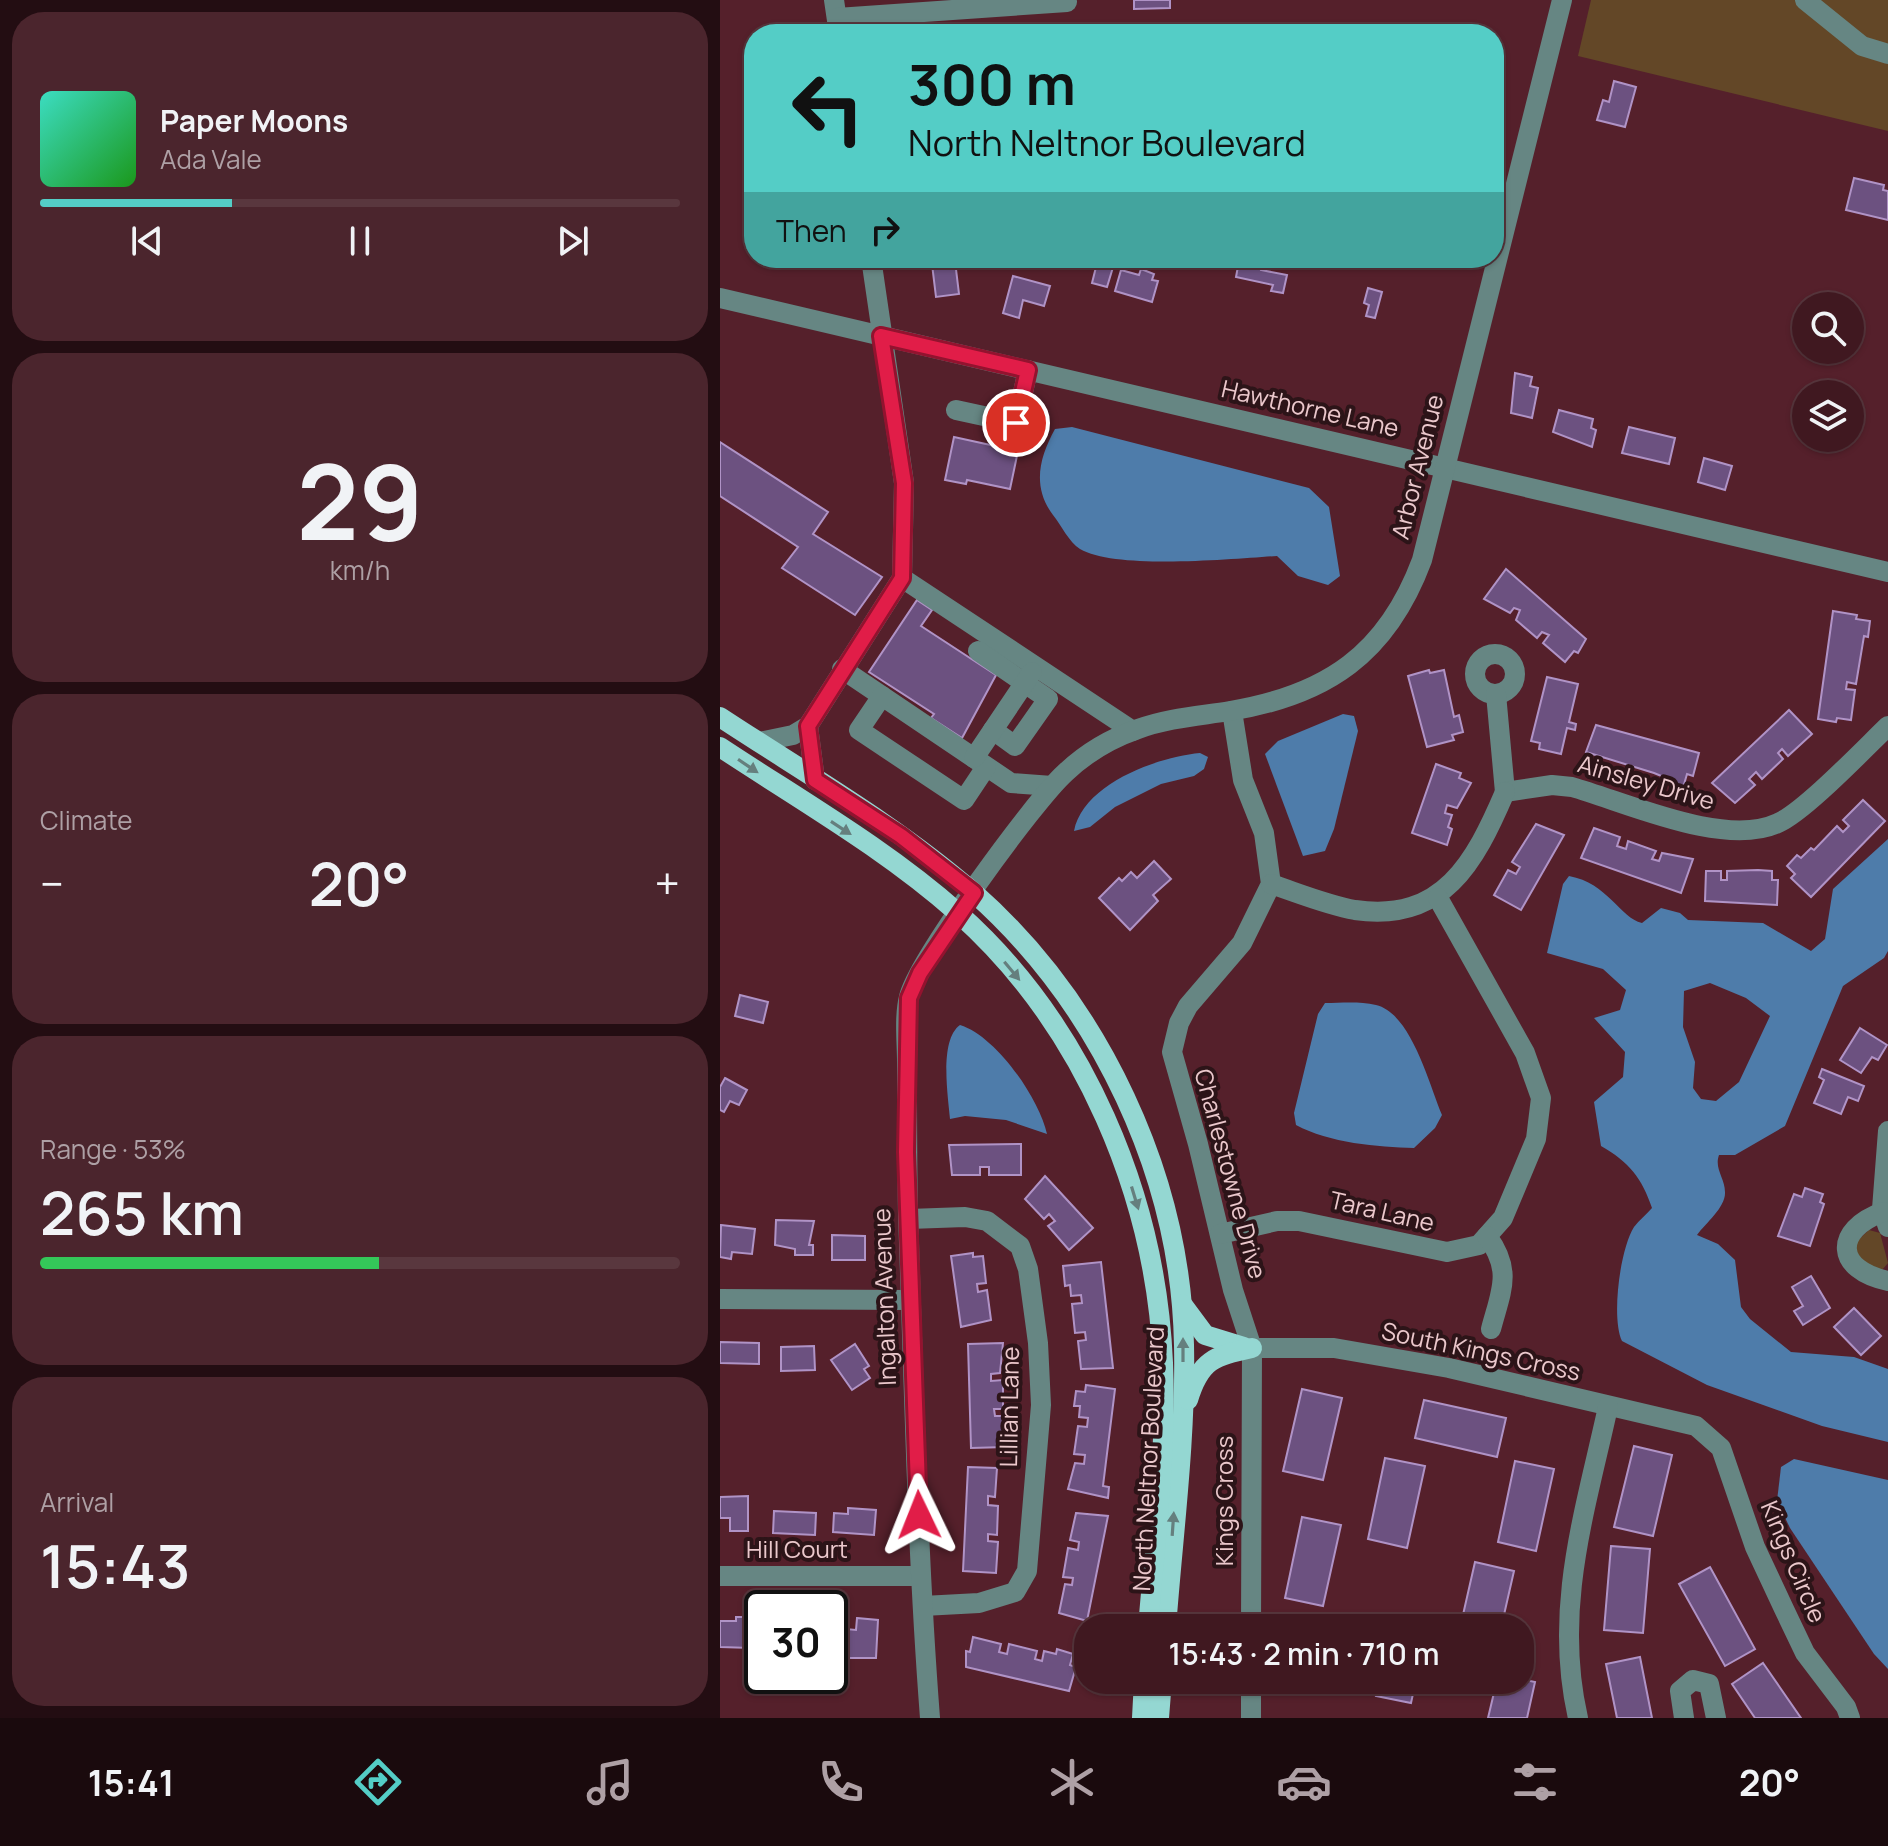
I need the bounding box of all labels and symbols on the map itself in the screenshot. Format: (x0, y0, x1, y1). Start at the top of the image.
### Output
street label: Hawthorne Lane (1218, 371, 1402, 444)
pin (982, 389, 1050, 457)
street label: Arbor Avenue (1383, 391, 1450, 542)
street label: Ainsley Drive (1574, 746, 1719, 817)
one-way arrow (737, 758, 758, 773)
one-way arrow (830, 820, 851, 835)
one-way arrow (1003, 961, 1020, 981)
street label: Charlestowne Drive (1188, 1065, 1275, 1282)
street label: Tara Lane (1327, 1183, 1438, 1239)
one-way arrow (1129, 1186, 1142, 1210)
street label: Ingalton Avenue (864, 1208, 903, 1386)
street label: South Kings Cross (1379, 1313, 1584, 1388)
street label: North Neltnor Boulevard (1124, 1326, 1171, 1592)
one-way arrow (1177, 1337, 1189, 1362)
street label: Lillian Lane (991, 1346, 1026, 1468)
street label: Kings Cross (1207, 1436, 1240, 1566)
position arrow (877, 1473, 961, 1557)
street label: Kings Circle (1754, 1495, 1835, 1627)
one-way arrow (1167, 1511, 1180, 1536)
street label: Hill Court (746, 1532, 848, 1565)
speed limit sign: 30 (744, 1590, 848, 1694)

